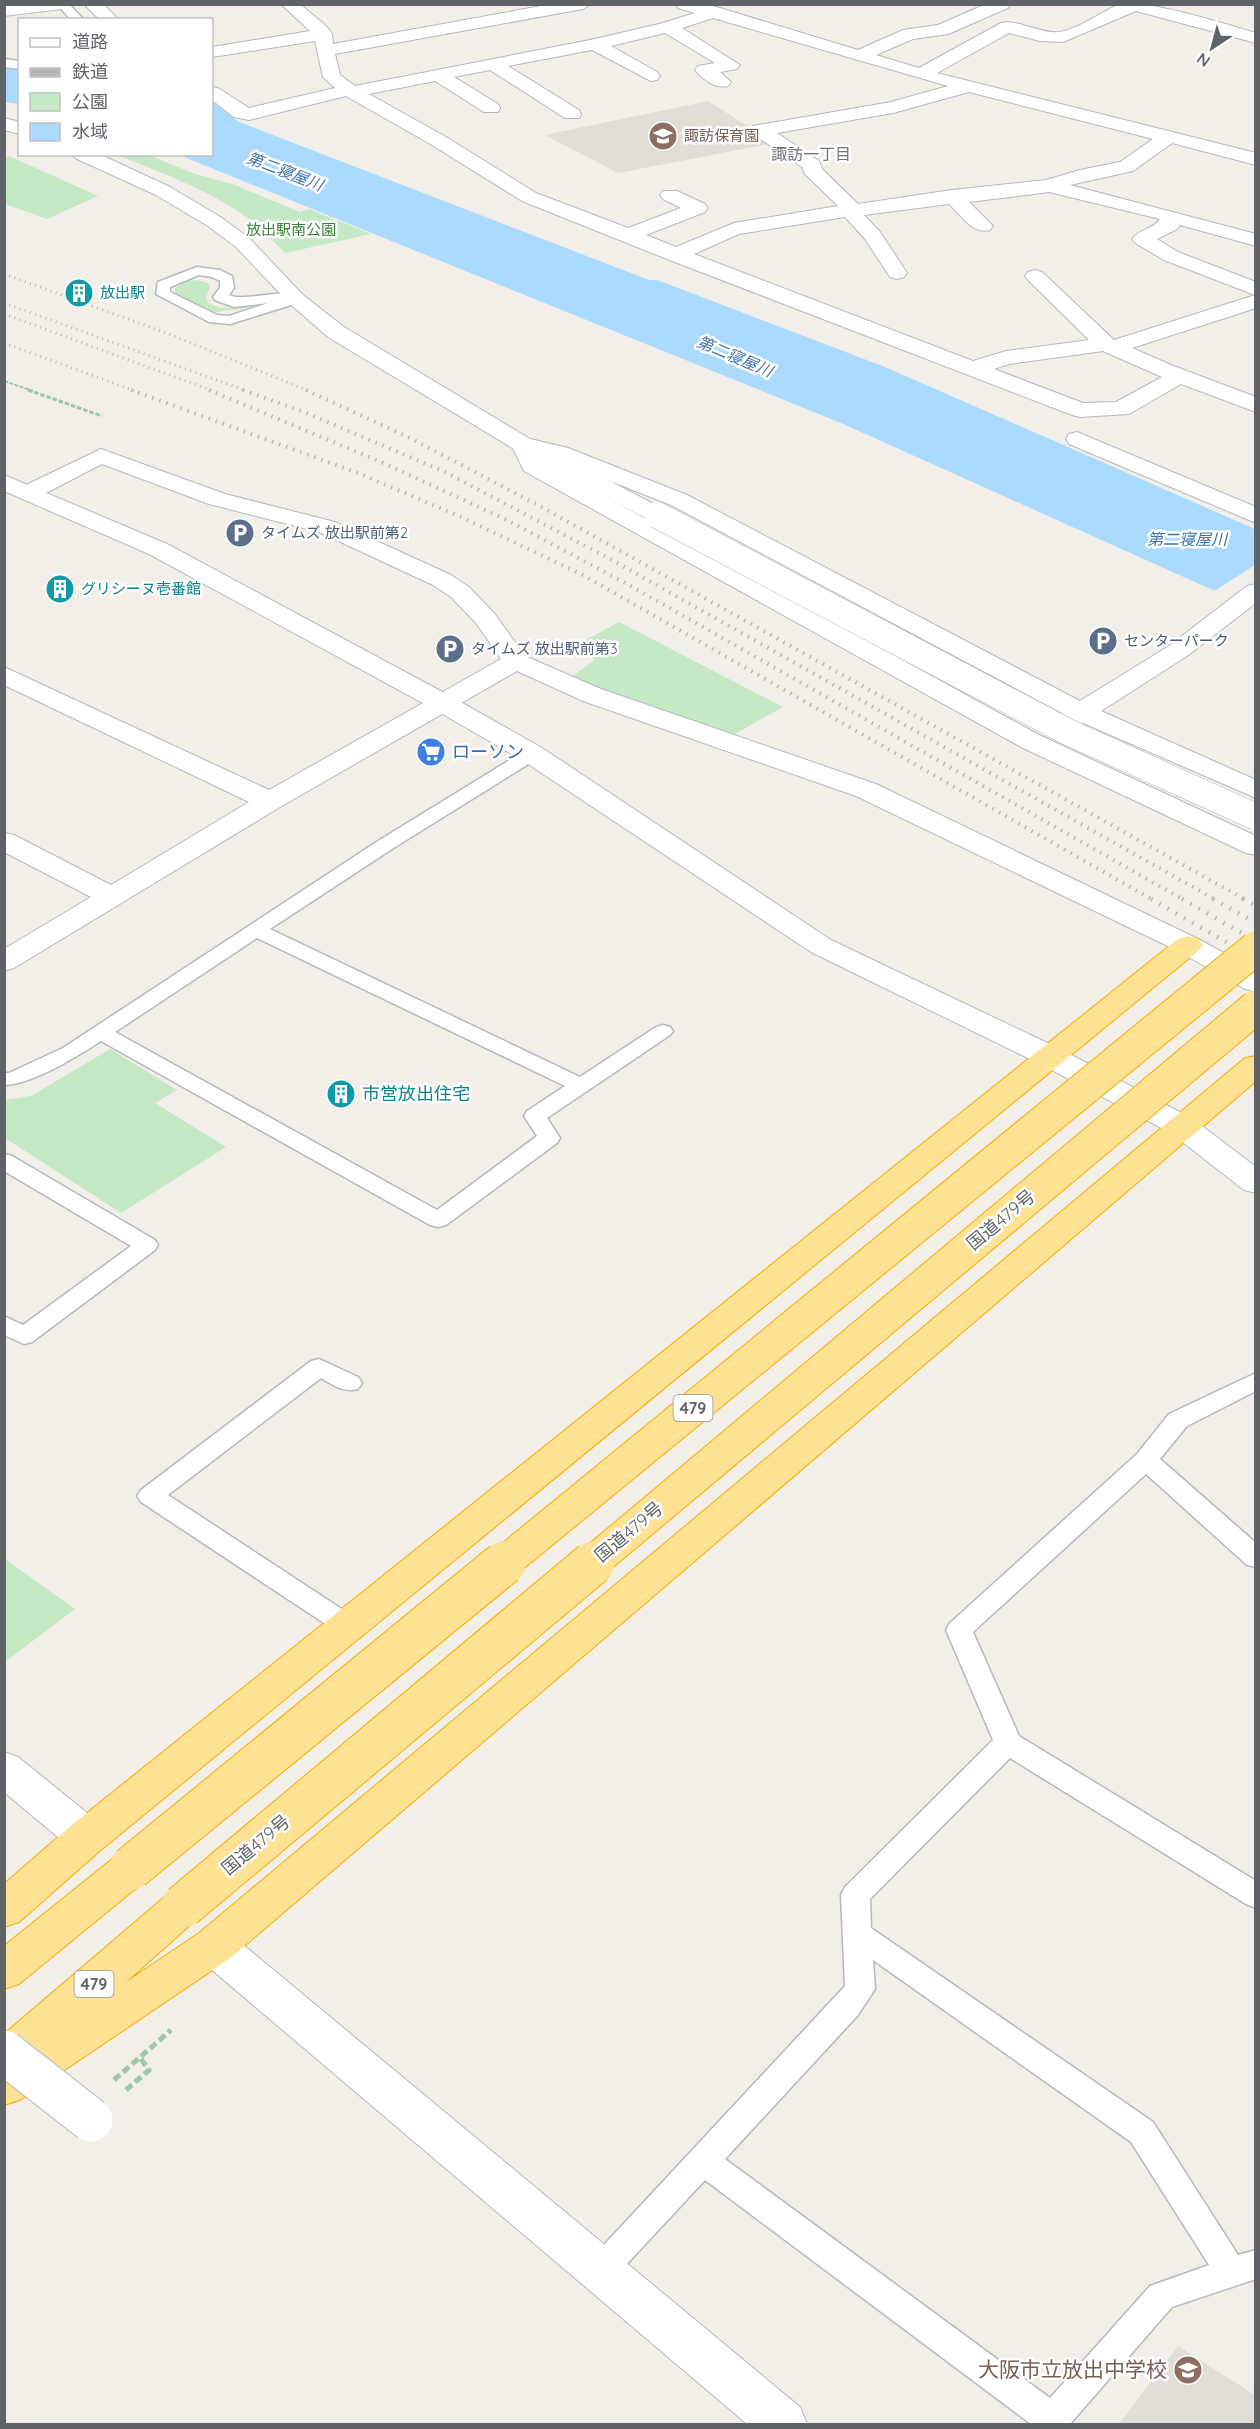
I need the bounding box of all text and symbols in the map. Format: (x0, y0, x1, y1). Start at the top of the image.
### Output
legend (18, 18, 213, 156)
north arrow (1182, 18, 1242, 78)
text: 道路 (72, 30, 108, 53)
text: N (1193, 49, 1214, 72)
text: 鉄道 (72, 60, 108, 83)
text: 公園 (72, 90, 108, 113)
text: 水域 (72, 120, 108, 143)
school or university icon: 諏訪保育園 (647, 120, 679, 152)
place label: 諏訪保育園 (684, 126, 759, 145)
district label: 諏訪一丁目 (771, 144, 851, 164)
water label: 第二寝屋川 (244, 147, 328, 195)
park label: 放出駅南公園 (246, 220, 336, 239)
building icon: 放出駅 (63, 277, 95, 309)
place label: 放出駅 (100, 283, 145, 302)
water label: 第二寝屋川 (694, 331, 778, 382)
parking icon: タイムズ 放出駅前第2 (224, 517, 256, 549)
place label: タイムズ 放出駅前第2 (261, 523, 408, 542)
water label: 第二寝屋川 (1147, 529, 1229, 549)
building icon: グリシーヌ壱番館 (44, 573, 76, 605)
place label: グリシーヌ壱番館 (81, 579, 201, 598)
parking icon: センターパーク (1087, 625, 1119, 657)
place label: センターパーク (1124, 631, 1229, 650)
parking icon: タイムズ 放出駅前第3 (434, 633, 466, 665)
place label: タイムズ 放出駅前第3 (471, 639, 618, 658)
supermarket icon: ローソン (415, 736, 447, 768)
place label: ローソン (452, 740, 524, 763)
building icon: 市営放出住宅 (325, 1078, 357, 1110)
place label: 市営放出住宅 (362, 1082, 470, 1105)
street label: 国道479号 (962, 1184, 1040, 1255)
road number: 479 (674, 1395, 712, 1421)
street label: 国道479号 (590, 1496, 668, 1567)
street label: 国道479号 (217, 1809, 295, 1880)
road number: 479 (74, 1971, 113, 1997)
school or university icon: 大阪市立放出中学校 (1172, 2354, 1204, 2386)
place label: 大阪市立放出中学校 (978, 2356, 1167, 2382)

